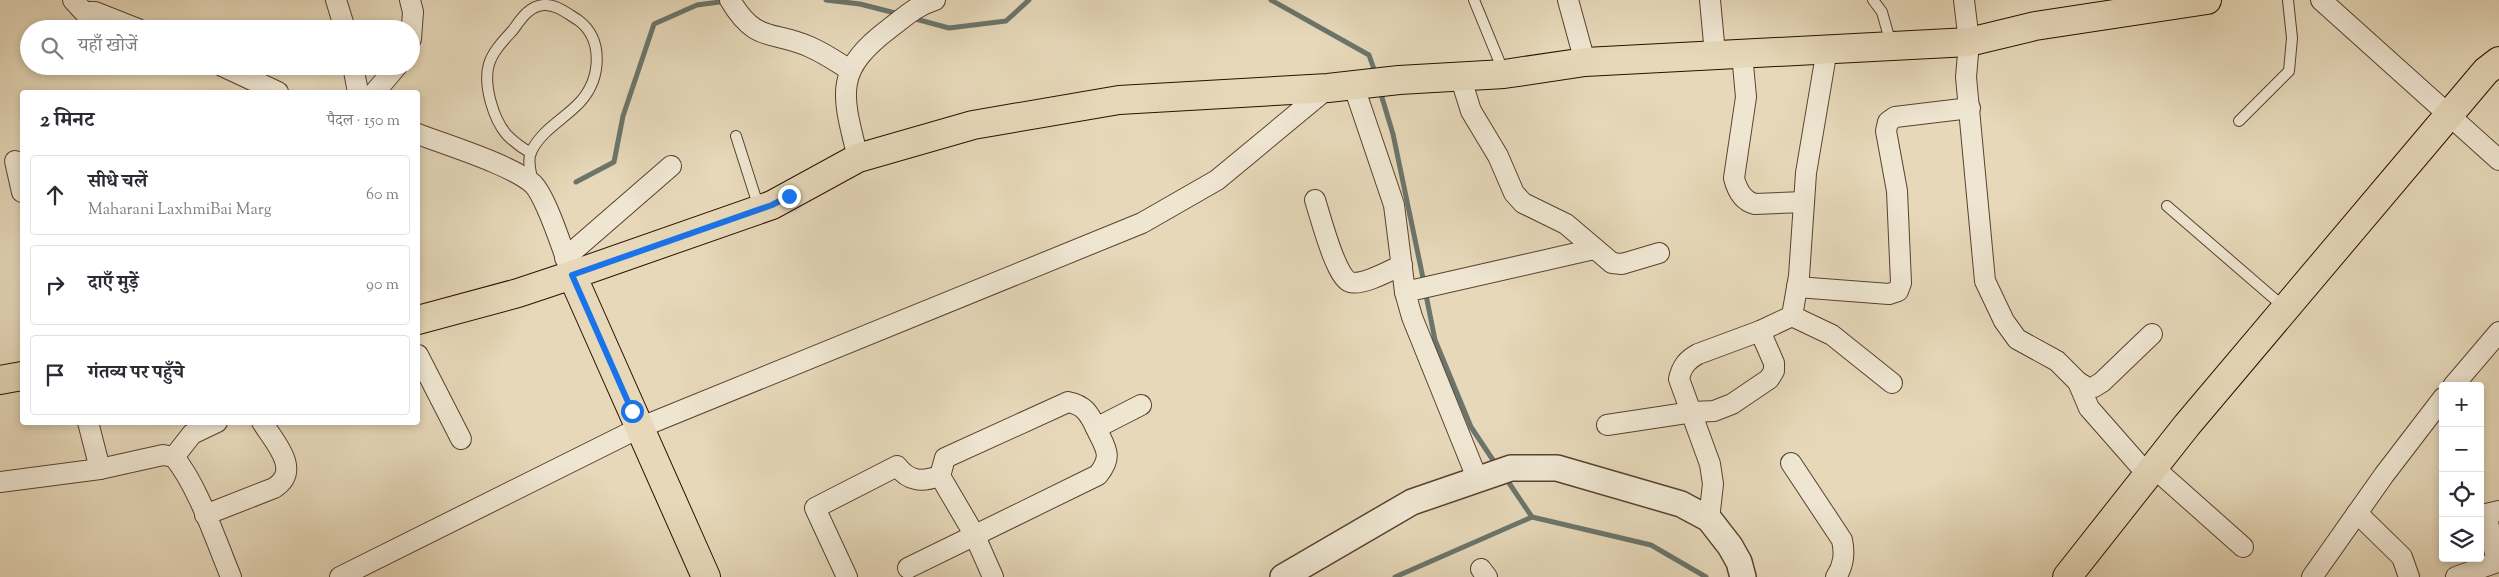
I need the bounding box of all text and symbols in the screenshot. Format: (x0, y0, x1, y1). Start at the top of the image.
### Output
search box (20, 20, 420, 75)
text: यहाँ खोजें (78, 33, 138, 60)
icon: search (38, 34, 66, 62)
text: 2 मिनट (40, 106, 94, 136)
text: पैदल · 150 m (327, 110, 400, 133)
text: सीधे चलें (88, 169, 147, 196)
icon: ahead (41, 181, 69, 209)
text: 60 m (366, 184, 399, 207)
route end (778, 185, 801, 208)
text: Maharani LaxhmiBai Marg (88, 199, 271, 222)
text: दाएँ मुड़ें (88, 270, 139, 297)
icon: right (41, 271, 69, 299)
text: 90 m (366, 274, 399, 297)
text: गंतव्य पर पहुँचे (88, 360, 184, 387)
icon: arrive (41, 361, 69, 389)
map controls (2439, 382, 2484, 562)
button: + (2439, 382, 2484, 427)
route start (621, 400, 644, 423)
button: − (2439, 427, 2484, 472)
button: locate (2439, 472, 2484, 517)
button: layers (2439, 517, 2484, 562)

